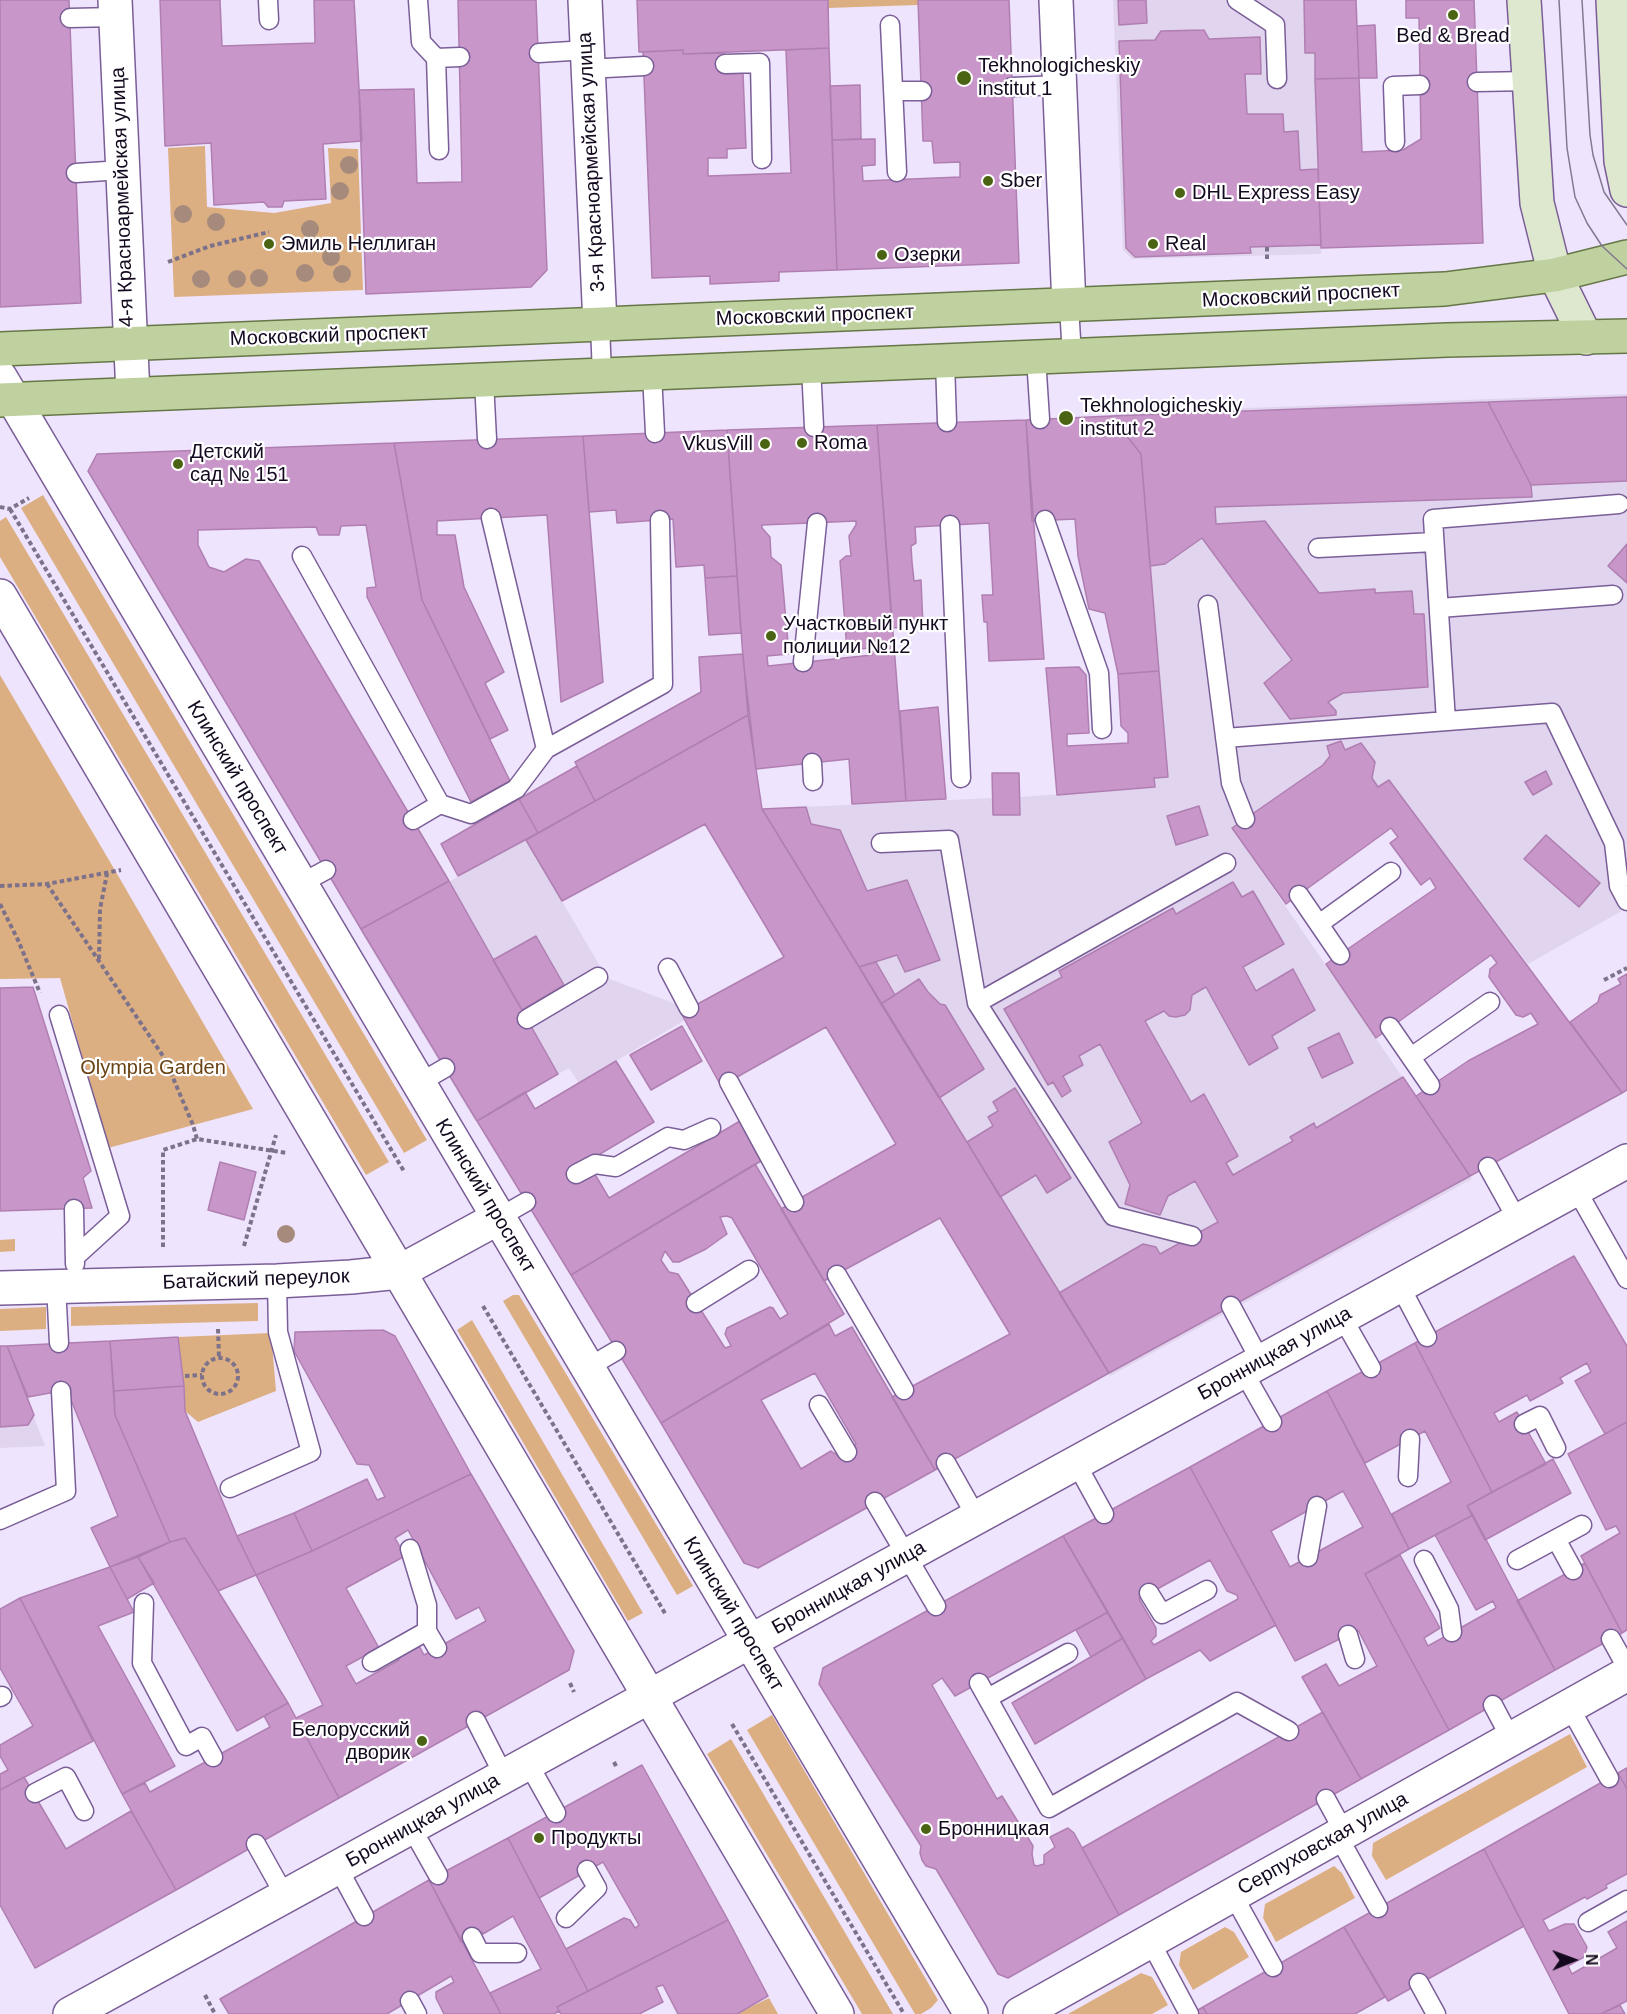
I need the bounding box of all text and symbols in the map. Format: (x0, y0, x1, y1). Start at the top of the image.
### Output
marker: Bed & Bread (1446, 8, 1460, 22)
place label: Bed & Bread (1396, 24, 1510, 48)
street label: 3-я Красноармейская улица (573, 31, 611, 293)
place label: Tekhnologicheskiy institut 1 (978, 54, 1140, 101)
street label: 4-я Красноармейская улица (106, 67, 140, 327)
marker: Tekhnologicheskiy institut 1 (955, 69, 973, 87)
place label: Sber (1000, 169, 1042, 193)
marker: Sber (981, 174, 995, 188)
place label: DHL Express Easy (1192, 181, 1360, 205)
marker: DHL Express Easy (1173, 186, 1187, 200)
place label: Эмиль Неллиган (281, 232, 436, 256)
place label: Real (1165, 232, 1206, 256)
marker: Эмиль Неллиган (262, 237, 276, 251)
marker: Real (1146, 237, 1160, 251)
place label: Озерки (894, 243, 961, 267)
marker: Озерки (875, 248, 889, 262)
street label: Московский проспект (1201, 279, 1401, 313)
street label: Московский проспект (715, 301, 915, 331)
street label: Московский проспект (229, 321, 429, 351)
place label: Tekhnologicheskiy institut 2 (1080, 394, 1242, 441)
marker: Tekhnologicheskiy institut 2 (1057, 409, 1075, 427)
place label: Roma (814, 431, 867, 455)
place label: VkusVill (682, 432, 753, 456)
marker: Roma (795, 436, 809, 450)
marker: VkusVill (758, 437, 772, 451)
place label: Детский сад № 151 (190, 440, 289, 487)
marker: Детский сад № 151 (171, 457, 185, 471)
place label: Участковый пункт полиции №12 (783, 612, 948, 659)
marker: Участковый пункт полиции №12 (764, 629, 778, 643)
street label: Клинский проспект (182, 697, 292, 859)
park label: Olympia Garden (80, 1056, 226, 1080)
street label: Клинский проспект (430, 1115, 540, 1277)
street label: Батайский переулок (162, 1265, 350, 1295)
street label: Бронницкая улица (1194, 1302, 1356, 1406)
street label: Клинский проспект (678, 1533, 788, 1695)
street label: Бронницкая улица (768, 1536, 930, 1640)
place label: Белорусский дворик (292, 1718, 410, 1765)
marker: Белорусский дворик (415, 1734, 429, 1748)
street label: Бронницкая улица (342, 1769, 504, 1873)
street label: Серпуховская улица (1234, 1787, 1412, 1901)
place label: Бронницкая (938, 1817, 1049, 1841)
marker: Бронницкая (919, 1822, 933, 1836)
place label: Продукты (551, 1826, 641, 1850)
marker: Продукты (532, 1831, 546, 1845)
north arrow (1543, 1930, 1603, 1990)
text: N (1583, 1954, 1600, 1966)

